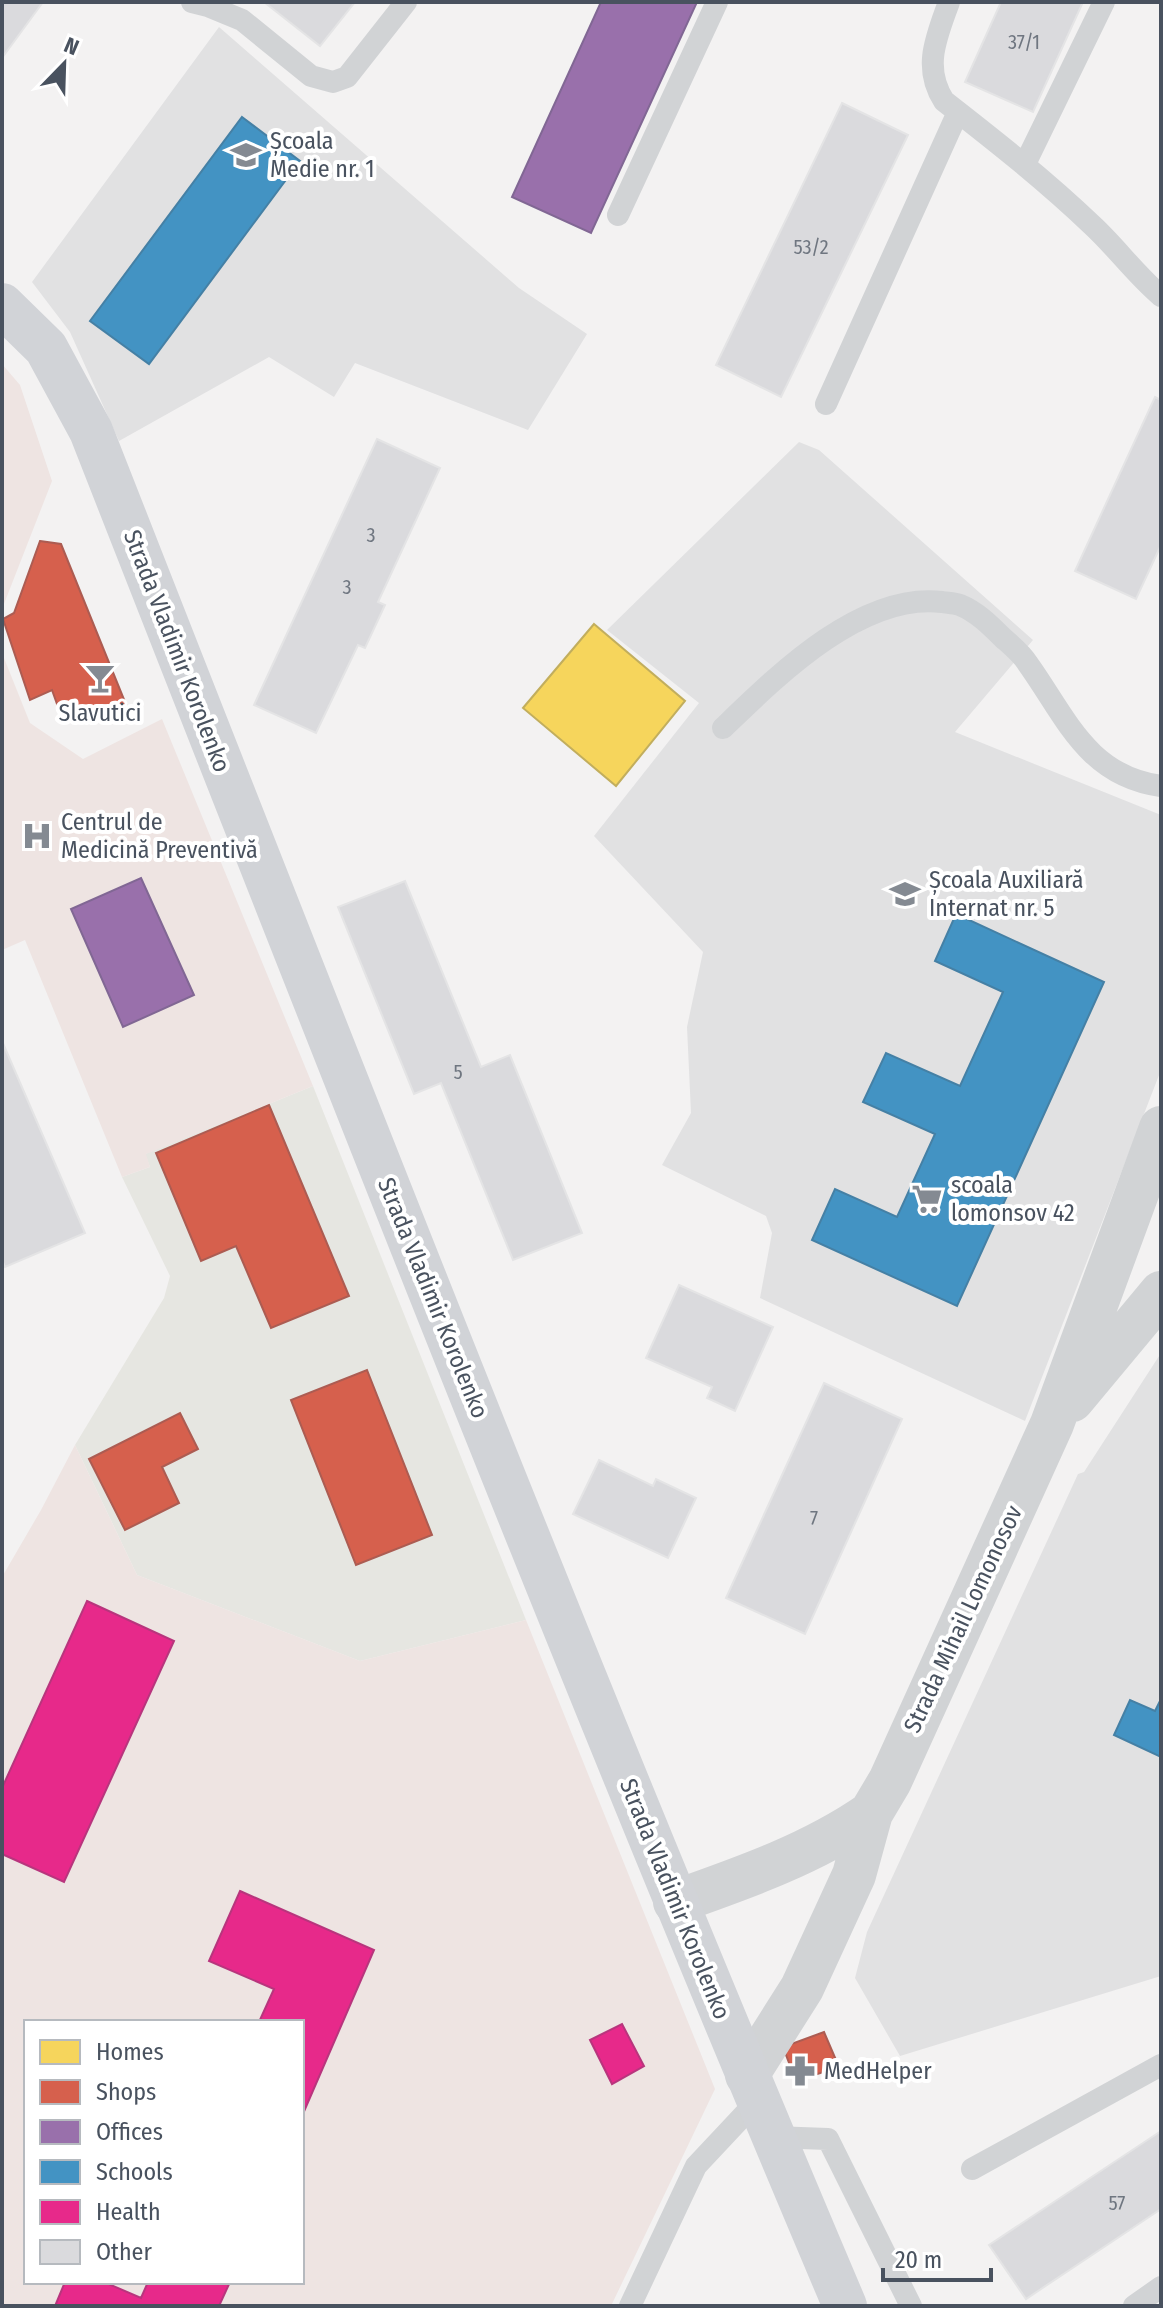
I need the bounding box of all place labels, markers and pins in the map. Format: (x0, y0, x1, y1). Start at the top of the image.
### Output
place label: Școala Medie nr. 1 (270, 127, 375, 183)
school or university icon: Școala Medie nr. 1 (229, 138, 263, 172)
bar icon: Slavutici (83, 661, 117, 695)
place label: Slavutici (59, 699, 141, 727)
place label: Centrul de Medicină Preventivă (61, 808, 258, 864)
hospital icon: Centrul de Medicină Preventivă (20, 819, 54, 853)
place label: Școala Auxiliară Internat nr. 5 (929, 866, 1084, 922)
school or university icon: Școala Auxiliară Internat nr. 5 (888, 877, 922, 911)
place label: scoala lomonsov 42 (951, 1171, 1075, 1227)
supermarket icon: scoala lomonsov 42 (910, 1182, 944, 1216)
pharmacy icon: MedHelper (783, 2054, 817, 2088)
place label: MedHelper (824, 2057, 932, 2085)

